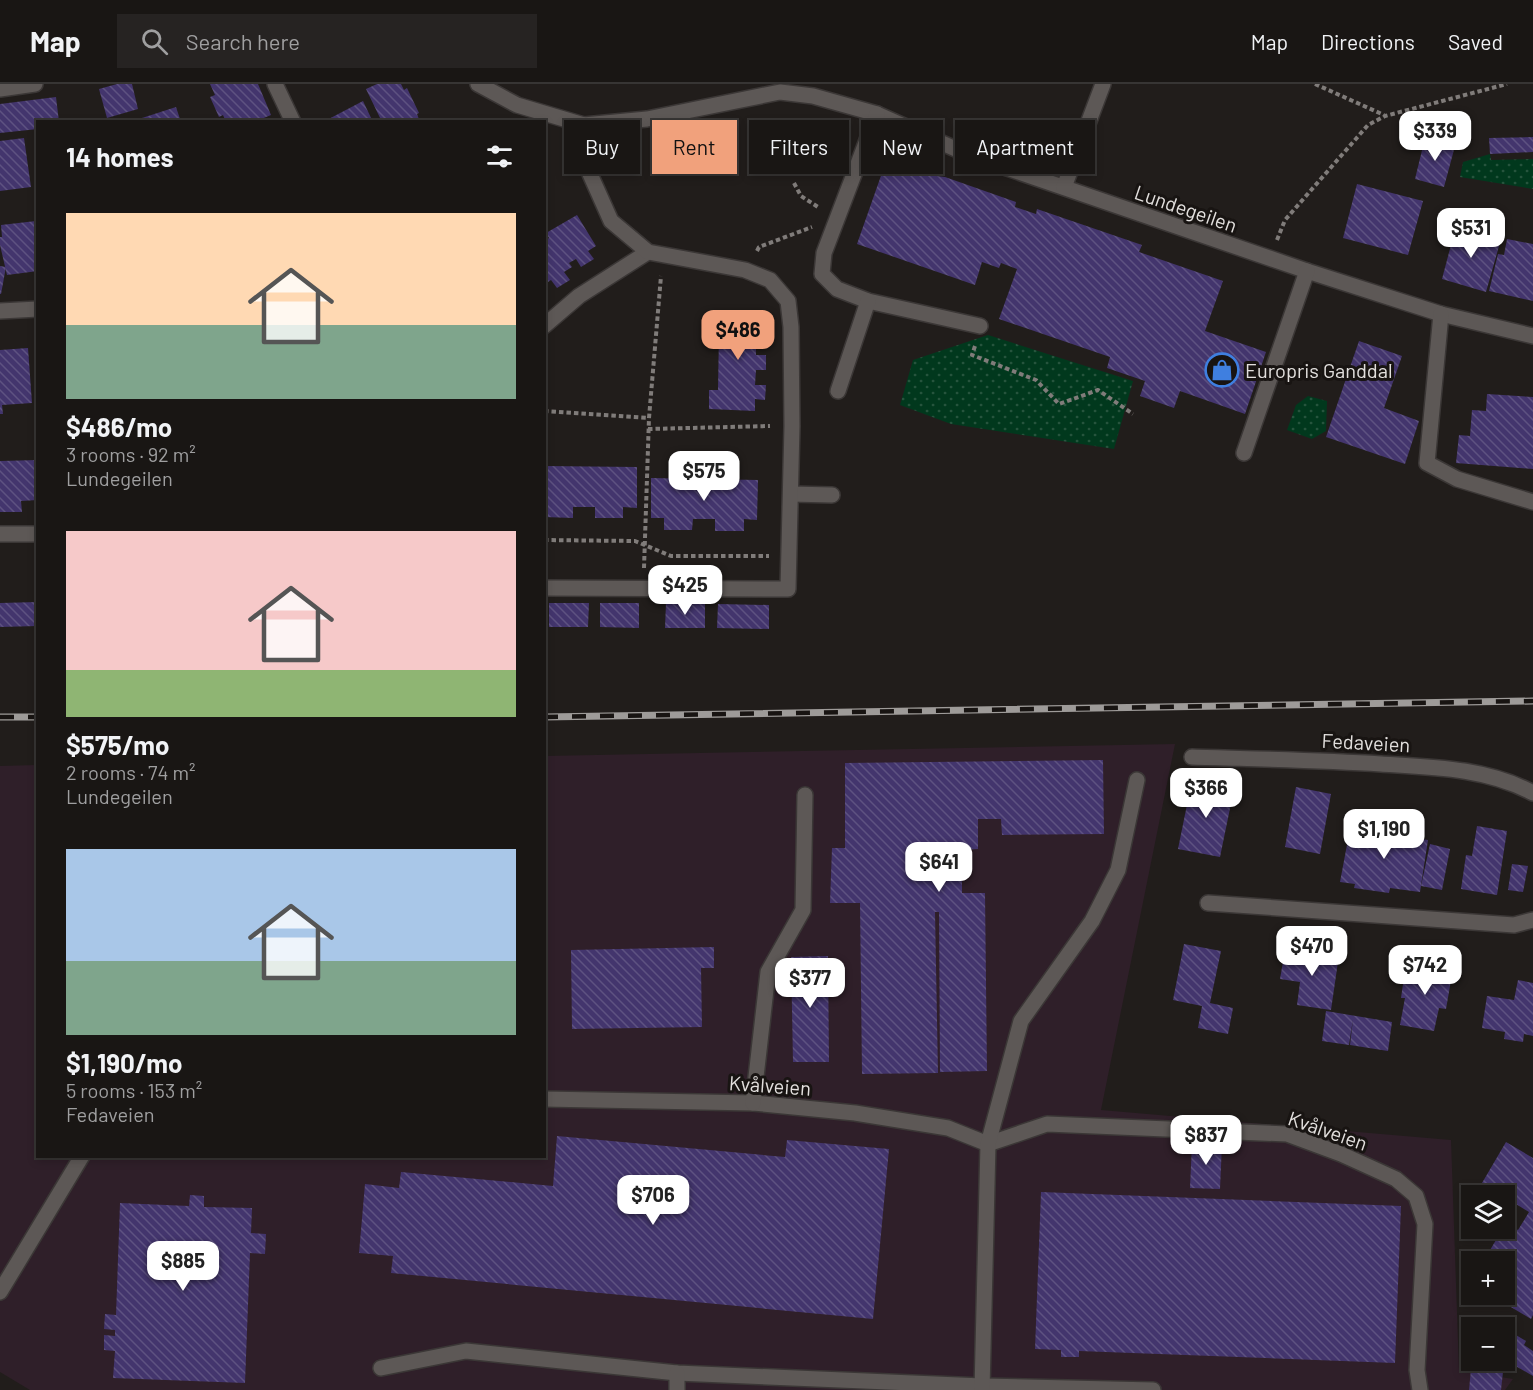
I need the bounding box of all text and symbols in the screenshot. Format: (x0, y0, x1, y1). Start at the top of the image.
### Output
search box (117, 14, 537, 68)
text: Map (30, 24, 81, 58)
icon: search (138, 25, 171, 58)
text: Search here (186, 28, 300, 54)
text: Map (1251, 29, 1288, 54)
text: Directions (1321, 29, 1415, 54)
text: Saved (1448, 29, 1503, 54)
pin: $339 (1399, 111, 1471, 162)
text: $339 (1413, 118, 1457, 142)
chip: Buy (564, 120, 640, 174)
chip: Rent (652, 120, 737, 174)
chip: Filters (749, 120, 849, 174)
chip: New (861, 120, 943, 174)
chip: Apartment (955, 120, 1095, 174)
icon: filters (483, 140, 516, 173)
text: 14 homes (66, 141, 173, 172)
street label: Lundegeilen (1132, 179, 1240, 237)
pin: $531 (1435, 208, 1507, 259)
text: $531 (1451, 215, 1491, 239)
icon: home (237, 252, 345, 360)
pin: $486 (702, 310, 774, 361)
text: $486 (715, 317, 761, 341)
shop icon: Europris Ganddal (1204, 352, 1240, 388)
place label: Europris Ganddal (1245, 358, 1393, 382)
text: $486/mo (66, 411, 172, 442)
text: 3 rooms · 92 m² (66, 442, 196, 466)
pin: $575 (668, 451, 740, 502)
text: $575 (683, 458, 725, 482)
text: Lundegeilen (66, 466, 173, 490)
pin: $425 (649, 565, 721, 616)
icon: home (237, 570, 345, 678)
text: $425 (662, 572, 708, 596)
street label: Fedaveien (1321, 728, 1411, 756)
text: $575/mo (66, 729, 169, 760)
text: 2 rooms · 74 m² (66, 760, 196, 784)
pin: $366 (1170, 768, 1242, 819)
text: $366 (1184, 775, 1228, 799)
text: Lundegeilen (66, 784, 173, 808)
pin: $1,190 (1335, 809, 1433, 860)
text: $1,190 (1358, 816, 1410, 840)
pin: $641 (903, 842, 975, 893)
text: $641 (919, 849, 959, 873)
icon: home (237, 888, 345, 996)
pin: $470 (1276, 926, 1348, 977)
text: $470 (1290, 933, 1334, 957)
pin: $742 (1389, 945, 1461, 996)
text: $742 (1403, 952, 1447, 976)
pin: $377 (774, 958, 846, 1009)
text: $377 (789, 965, 831, 989)
text: $1,190/mo (66, 1047, 182, 1078)
street label: Kvålveien (728, 1070, 812, 1100)
text: 5 rooms · 153 m² (66, 1078, 202, 1102)
text: Fedaveien (66, 1102, 155, 1126)
street label: Kvålveien (1285, 1105, 1371, 1155)
pin: $837 (1170, 1115, 1242, 1166)
text: $837 (1185, 1122, 1227, 1146)
pin: $706 (617, 1175, 689, 1226)
text: $706 (631, 1182, 675, 1206)
map controls (1461, 1185, 1515, 1371)
button: layers (1461, 1185, 1515, 1239)
pin: $885 (147, 1241, 219, 1292)
text: $885 (161, 1248, 205, 1272)
button: + (1461, 1251, 1515, 1305)
button: − (1461, 1317, 1515, 1371)

